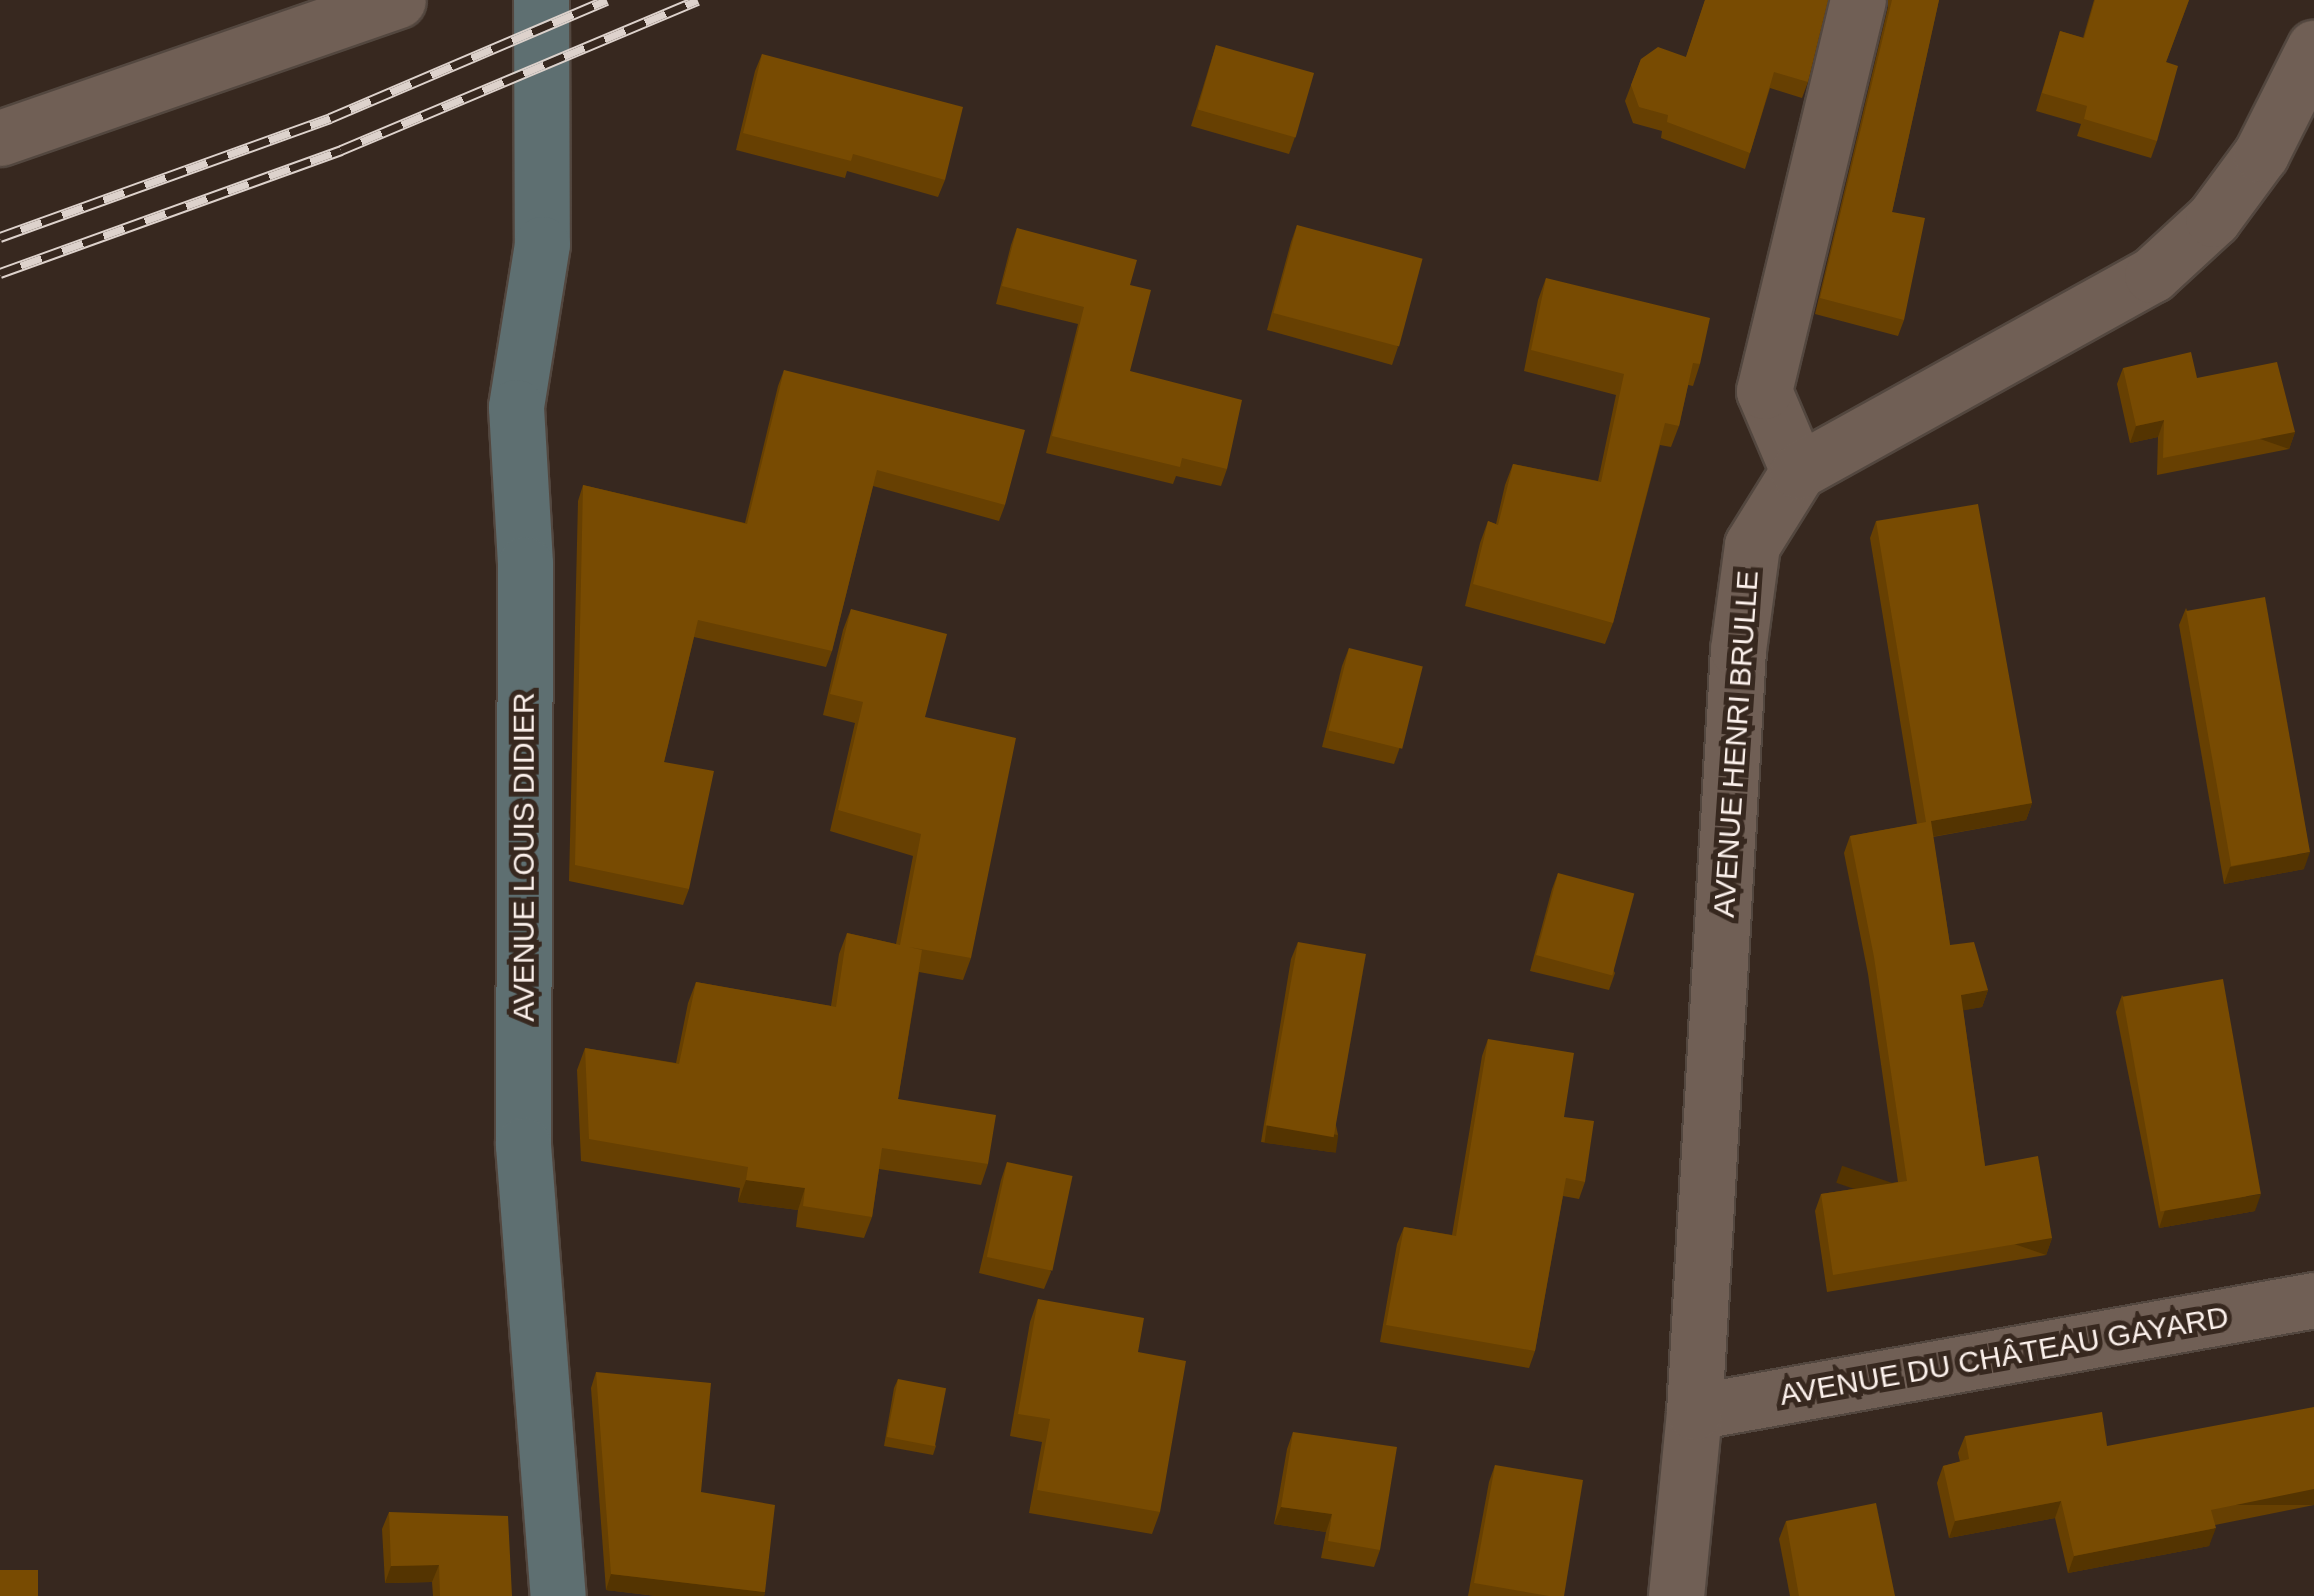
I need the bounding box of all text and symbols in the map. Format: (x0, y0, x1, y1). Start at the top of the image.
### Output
street label: AVENUE HENRI BRULLE (1706, 569, 1766, 919)
street label: AVENUE LOUIS DIDIER (506, 692, 542, 1022)
street label: AVENUE DU CHÂTEAU GAYARD (1777, 1299, 2231, 1413)

